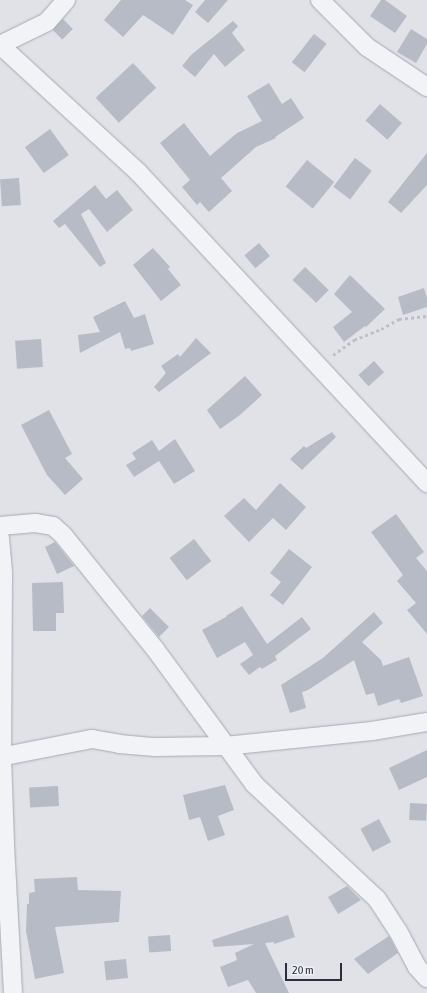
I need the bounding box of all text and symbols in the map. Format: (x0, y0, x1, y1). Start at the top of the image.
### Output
scale bar (287, 955, 344, 981)
text: 20 m (292, 963, 314, 977)

